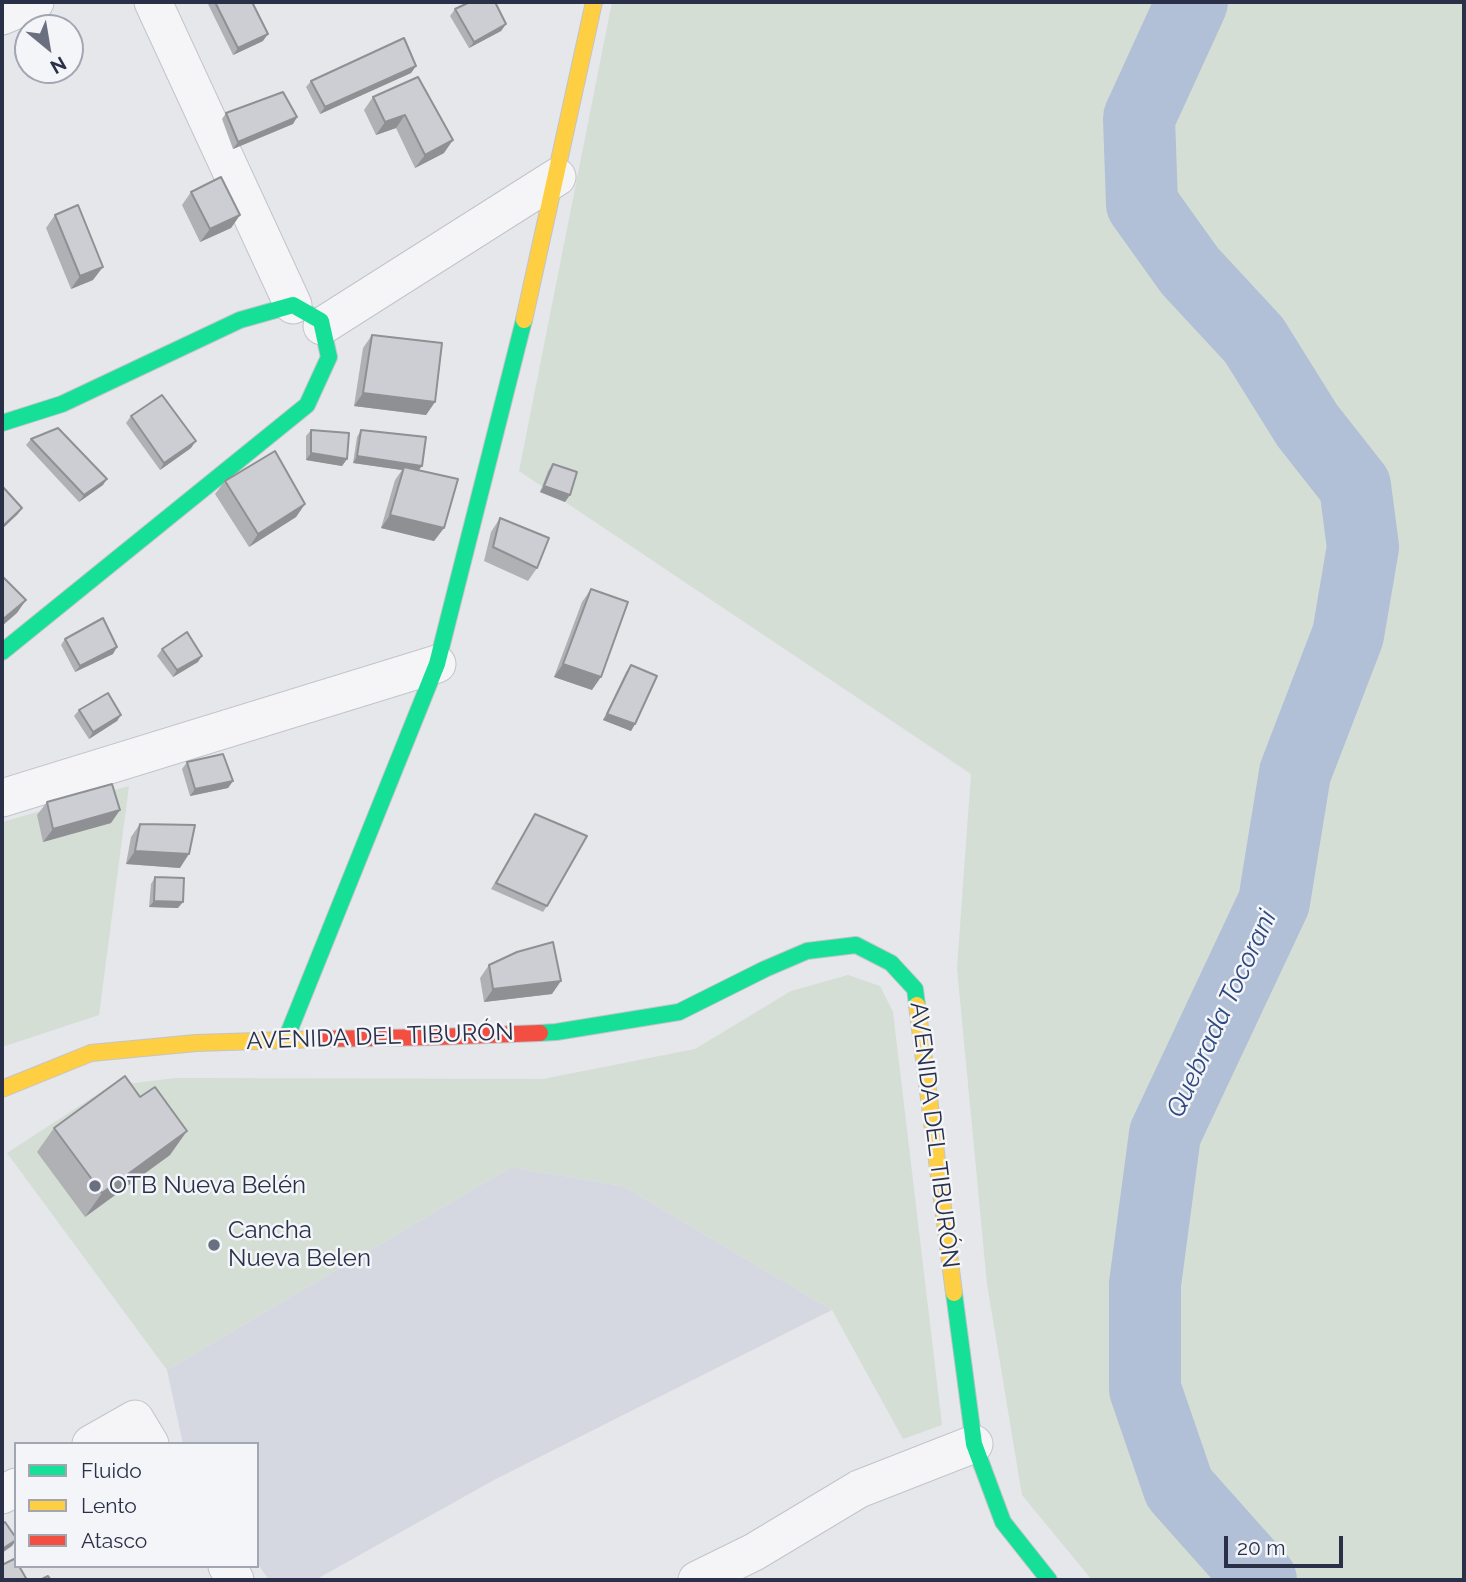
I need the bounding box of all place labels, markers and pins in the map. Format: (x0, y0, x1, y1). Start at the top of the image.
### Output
place label: OTB Nueva Belén (109, 1172, 306, 1200)
marker: OTB Nueva Belén (87, 1178, 103, 1194)
place label: Cancha Nueva Belen (228, 1217, 371, 1273)
marker: Cancha Nueva Belen (206, 1237, 222, 1253)

